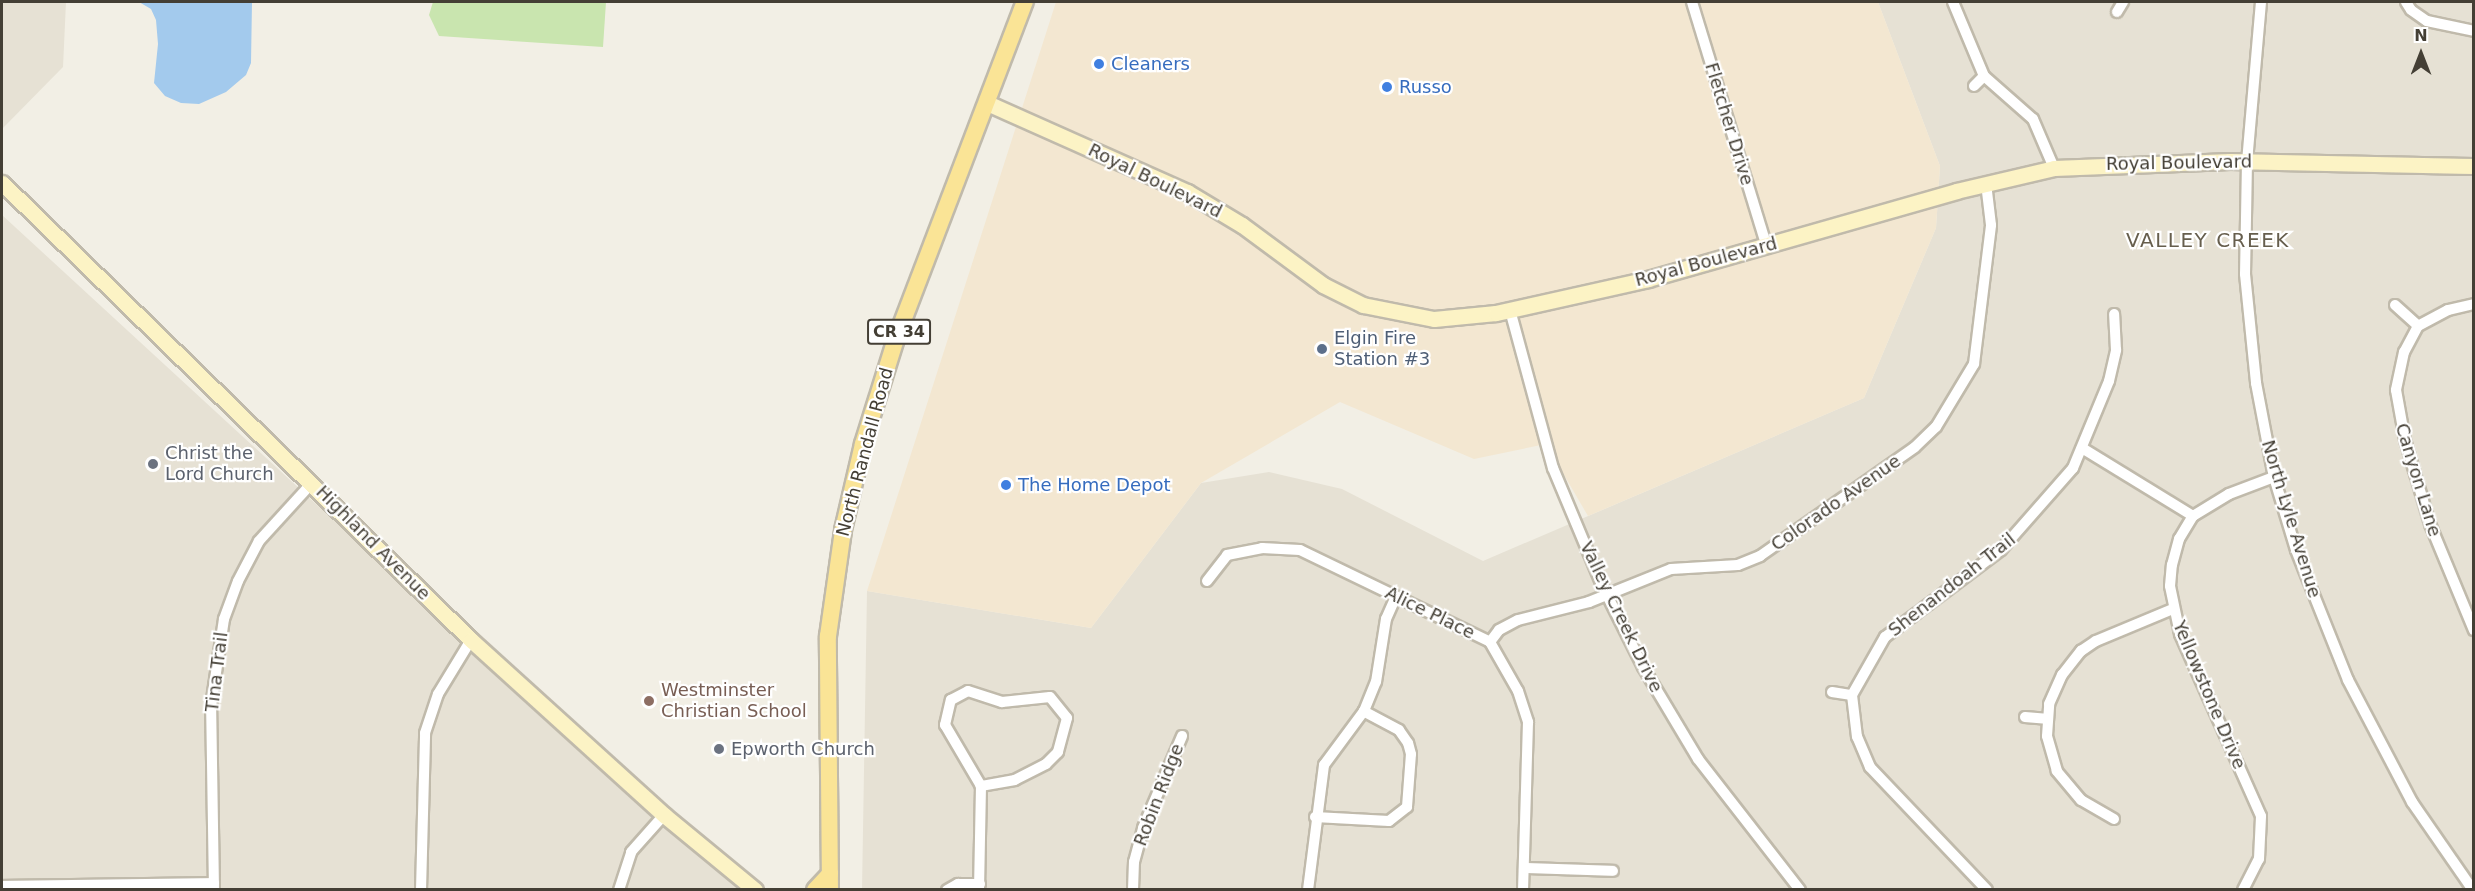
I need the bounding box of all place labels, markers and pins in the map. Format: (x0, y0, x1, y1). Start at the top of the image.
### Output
place label: Cleaners (1111, 53, 1190, 75)
marker: Cleaners (1092, 57, 1106, 71)
place label: Russo (1399, 76, 1452, 98)
marker: Russo (1380, 80, 1394, 94)
place label: Elgin Fire Station #3 (1334, 328, 1430, 370)
marker: Elgin Fire Station #3 (1315, 342, 1329, 356)
place label: Christ the Lord Church (165, 443, 274, 486)
marker: Christ the Lord Church (146, 457, 160, 471)
place label: The Home Depot (1018, 474, 1171, 496)
marker: The Home Depot (999, 478, 1013, 492)
place label: Westminster Christian School (661, 680, 807, 722)
marker: Westminster Christian School (642, 694, 656, 708)
place label: Epworth Church (731, 738, 875, 760)
marker: Epworth Church (712, 742, 726, 756)

